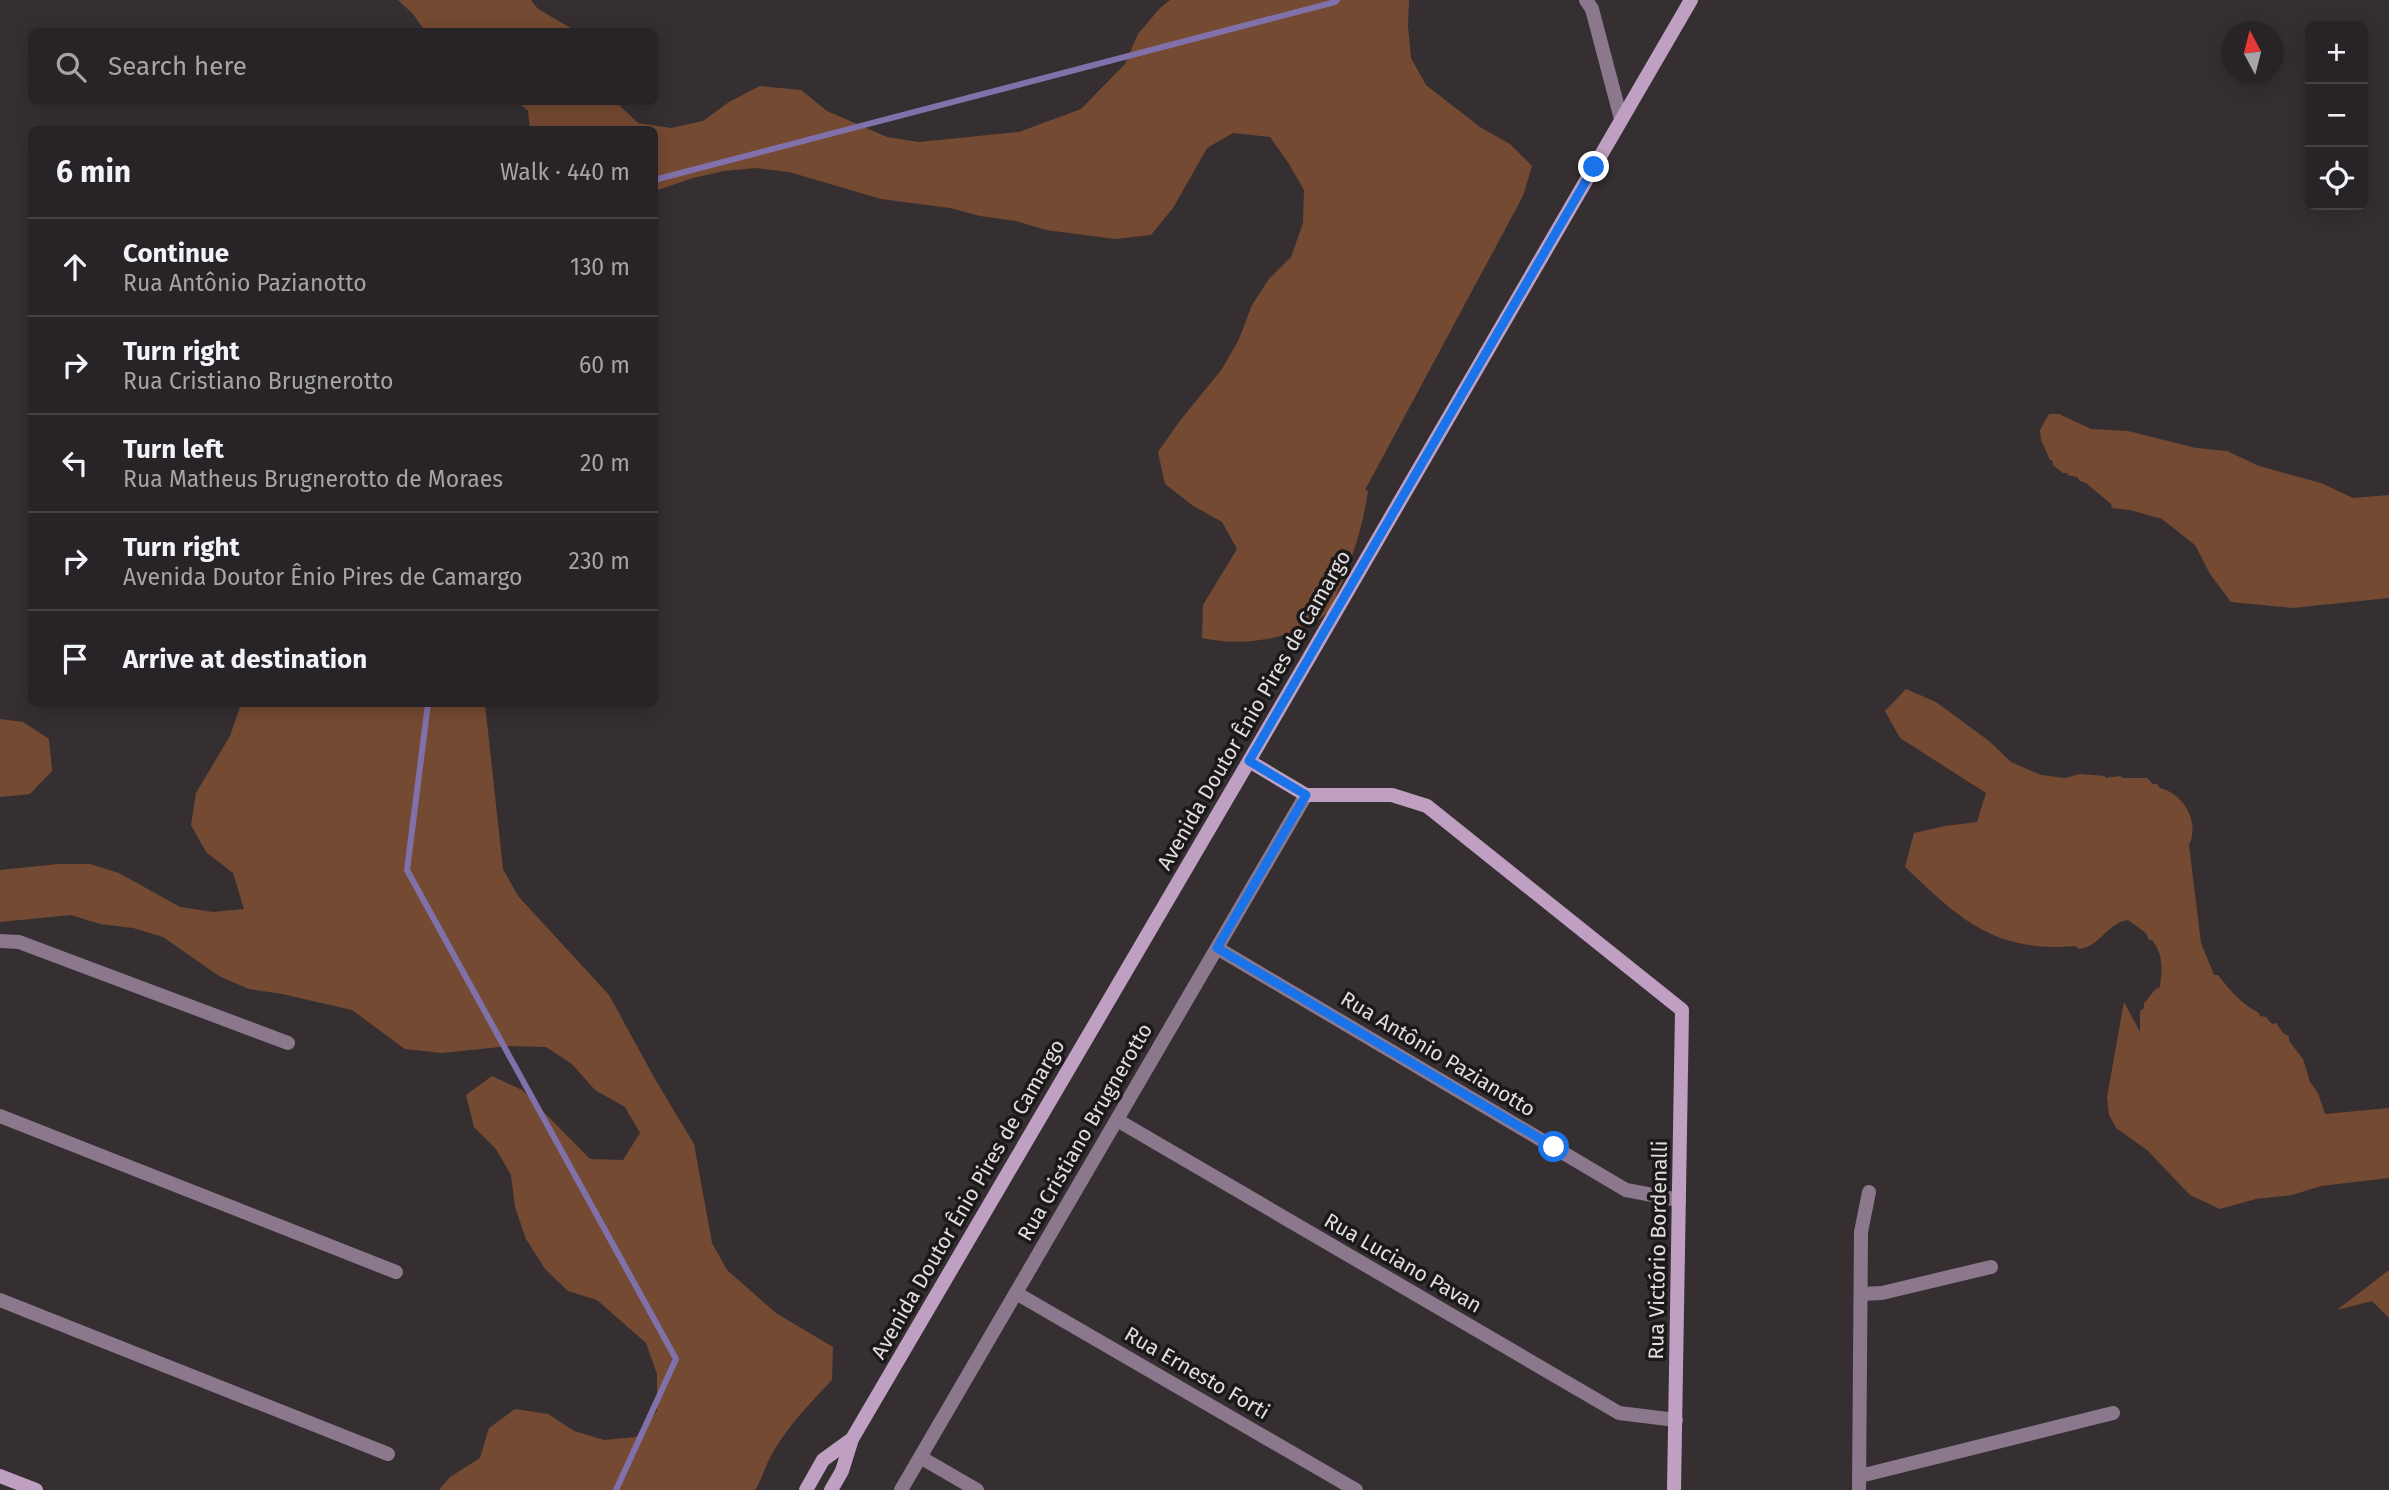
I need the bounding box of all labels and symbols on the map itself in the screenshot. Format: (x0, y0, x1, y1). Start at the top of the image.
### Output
north arrow (2221, 21, 2284, 84)
route end (1578, 151, 1609, 182)
street label: Avenida Doutor Ênio Pires de Camargo (1152, 546, 1356, 874)
street label: Rua Antônio Pazianotto (1336, 986, 1540, 1122)
street label: Rua Cristiano Brugnerotto (1012, 1019, 1158, 1245)
street label: Avenida Doutor Ênio Pires de Camargo (866, 1035, 1070, 1363)
route start (1538, 1131, 1569, 1162)
street label: Rua Victório Bordenalli (1643, 1140, 1673, 1360)
street label: Rua Luciano Pavan (1320, 1207, 1486, 1319)
street label: Rua Ernesto Forti (1120, 1321, 1274, 1425)

